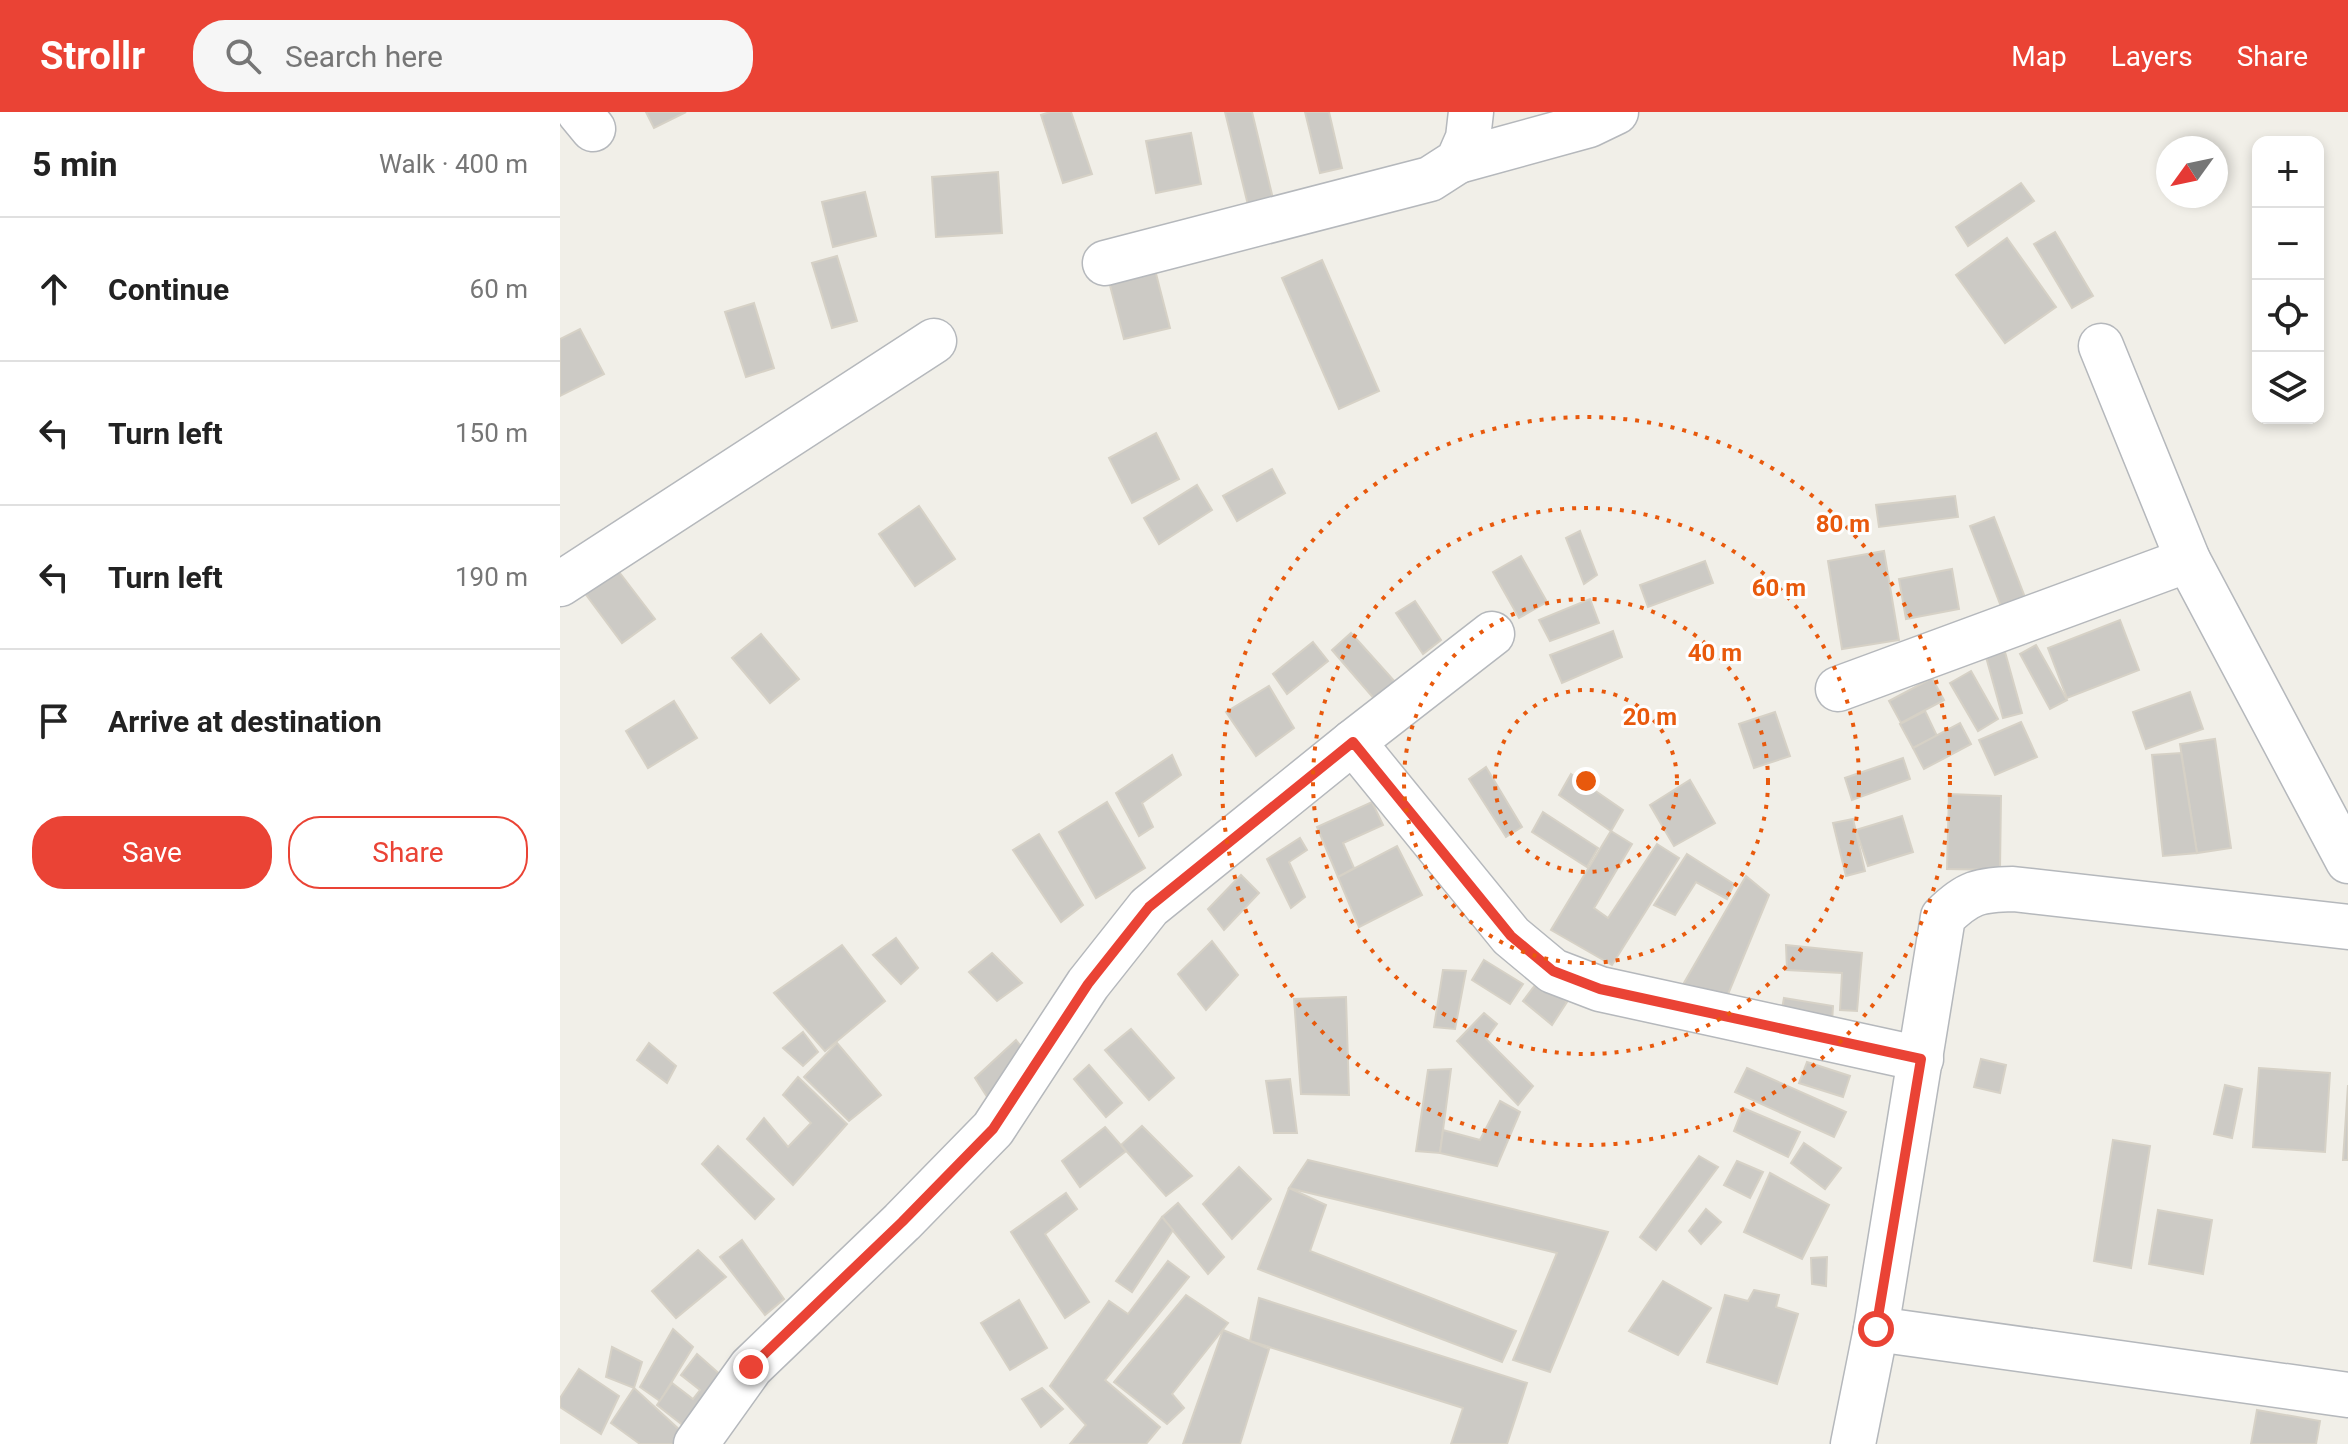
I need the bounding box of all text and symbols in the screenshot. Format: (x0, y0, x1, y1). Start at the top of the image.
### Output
search box (193, 20, 753, 92)
text: Strollr (40, 34, 145, 78)
icon: search (221, 34, 265, 78)
text: Search here (285, 39, 443, 74)
text: Map (2011, 40, 2067, 73)
text: Layers (2111, 40, 2193, 73)
text: Share (2237, 40, 2308, 73)
north arrow (2156, 136, 2228, 208)
map controls (2252, 136, 2324, 424)
button: + (2252, 136, 2324, 208)
text: 5 min (32, 144, 117, 184)
text: Walk · 400 m (379, 149, 528, 179)
button: − (2252, 208, 2324, 280)
icon: ahead (32, 267, 76, 311)
text: Continue (108, 272, 229, 307)
text: 60 m (470, 274, 528, 304)
button: locate (2252, 280, 2324, 352)
button: layers (2252, 352, 2324, 424)
icon: left (32, 411, 76, 455)
text: Turn left (108, 416, 223, 451)
text: 150 m (455, 418, 528, 448)
text: 80 m (1816, 510, 1870, 538)
icon: left (32, 555, 76, 599)
text: Turn left (108, 560, 223, 595)
text: 190 m (455, 562, 528, 592)
text: 60 m (1752, 574, 1806, 602)
text: 40 m (1688, 639, 1742, 667)
icon: arrive (32, 699, 76, 743)
text: 20 m (1623, 703, 1677, 731)
text: Arrive at destination (108, 704, 382, 739)
centre of rings (1572, 767, 1600, 795)
button: Save (32, 816, 272, 889)
button: Share (288, 816, 528, 889)
route start (1858, 1311, 1894, 1347)
route end (733, 1349, 769, 1385)

